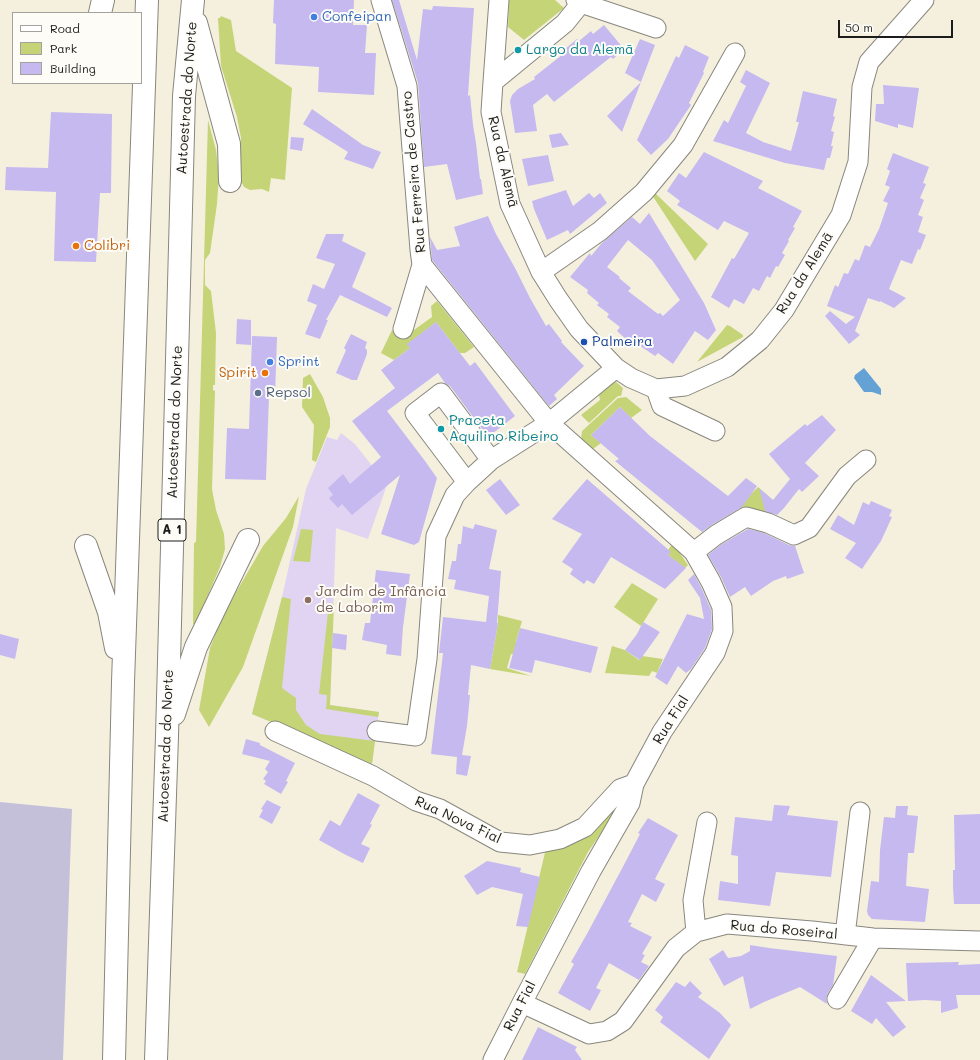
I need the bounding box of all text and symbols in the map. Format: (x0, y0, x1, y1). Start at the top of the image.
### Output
place label: Confeipan (322, 9, 392, 25)
legend (12, 12, 142, 84)
marker: Confeipan (309, 12, 319, 22)
scale bar (840, 12, 955, 38)
text: 50 m (845, 19, 873, 35)
text: Road (50, 20, 80, 36)
street label: Autoestrada do Norte (173, 21, 201, 175)
text: Park (50, 40, 77, 56)
place label: Largo da Alemã (526, 42, 634, 58)
marker: Largo da Alemã (513, 45, 523, 55)
text: Building (50, 60, 96, 76)
street label: Rua Ferreira de Castro (399, 90, 429, 254)
street label: Rua da Alemã (484, 114, 522, 210)
street label: Rua da Alemã (773, 229, 837, 317)
place label: Colibri (84, 238, 130, 254)
marker: Colibri (71, 241, 81, 251)
place label: Palmeira (592, 334, 653, 350)
marker: Palmeira (579, 337, 589, 347)
street label: Autoestrada do Norte (164, 345, 186, 499)
place label: Sprint (278, 354, 320, 370)
marker: Sprint (265, 357, 275, 367)
place label: Spirit (219, 365, 257, 381)
marker: Spirit (260, 368, 270, 378)
place label: Repsol (266, 385, 311, 401)
marker: Repsol (253, 388, 263, 398)
place label: Praceta Aquilino Ribeiro (449, 413, 558, 446)
marker: Praceta Aquilino Ribeiro (436, 424, 446, 434)
road number: A 1 (158, 519, 186, 541)
place label: Jardim de Infância de Laborim (316, 584, 447, 616)
marker: Jardim de Infância de Laborim (303, 595, 313, 605)
street label: Autoestrada do Norte (155, 669, 177, 823)
street label: Rua Fial (650, 693, 692, 747)
street label: Rua Nova Fial (412, 793, 504, 847)
street label: Rua do Roseiral (730, 917, 838, 943)
street label: Rua Fial (500, 978, 540, 1034)

